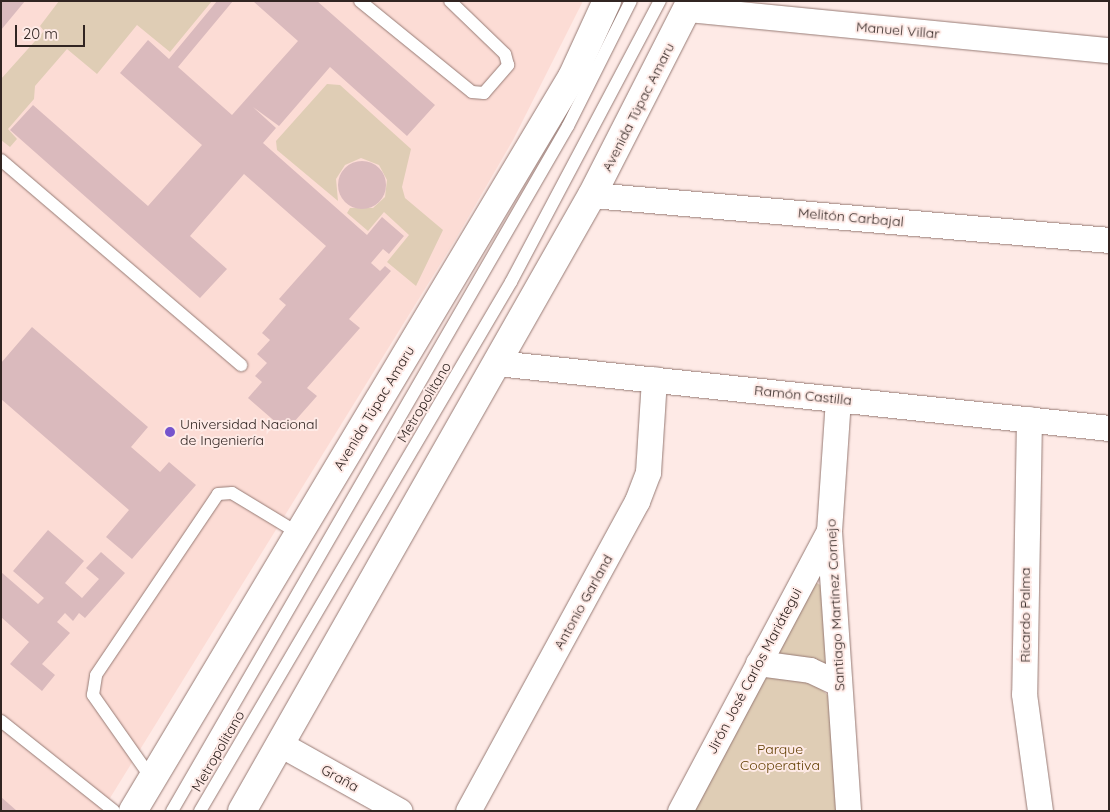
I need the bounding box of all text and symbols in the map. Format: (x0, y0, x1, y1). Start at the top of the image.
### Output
scale bar (18, 15, 88, 47)
street label: Manuel Villar (856, 18, 940, 42)
text: 20 m (23, 24, 58, 43)
street label: Avenida Túpac Amaru (598, 40, 678, 174)
street label: Melitón Carbajal (797, 204, 905, 230)
street label: Avenida Túpac Amaru (330, 343, 418, 473)
street label: Metropolitano (393, 359, 455, 445)
street label: Ramón Castilla (753, 382, 853, 408)
place label: Universidad Nacional de Ingeniería (180, 416, 318, 448)
marker: Universidad Nacional de Ingeniería (164, 426, 176, 438)
street label: Santiago Martínez Cornejo (822, 519, 848, 691)
street label: Antonio Garland (550, 552, 616, 652)
street label: Ricardo Palma (1017, 567, 1033, 663)
street label: Jirón José Carlos Mariátegui (703, 585, 805, 757)
street label: Metropolitano (188, 708, 248, 794)
park label: Parque Cooperativa (740, 741, 820, 774)
street label: Graña (318, 761, 362, 795)

